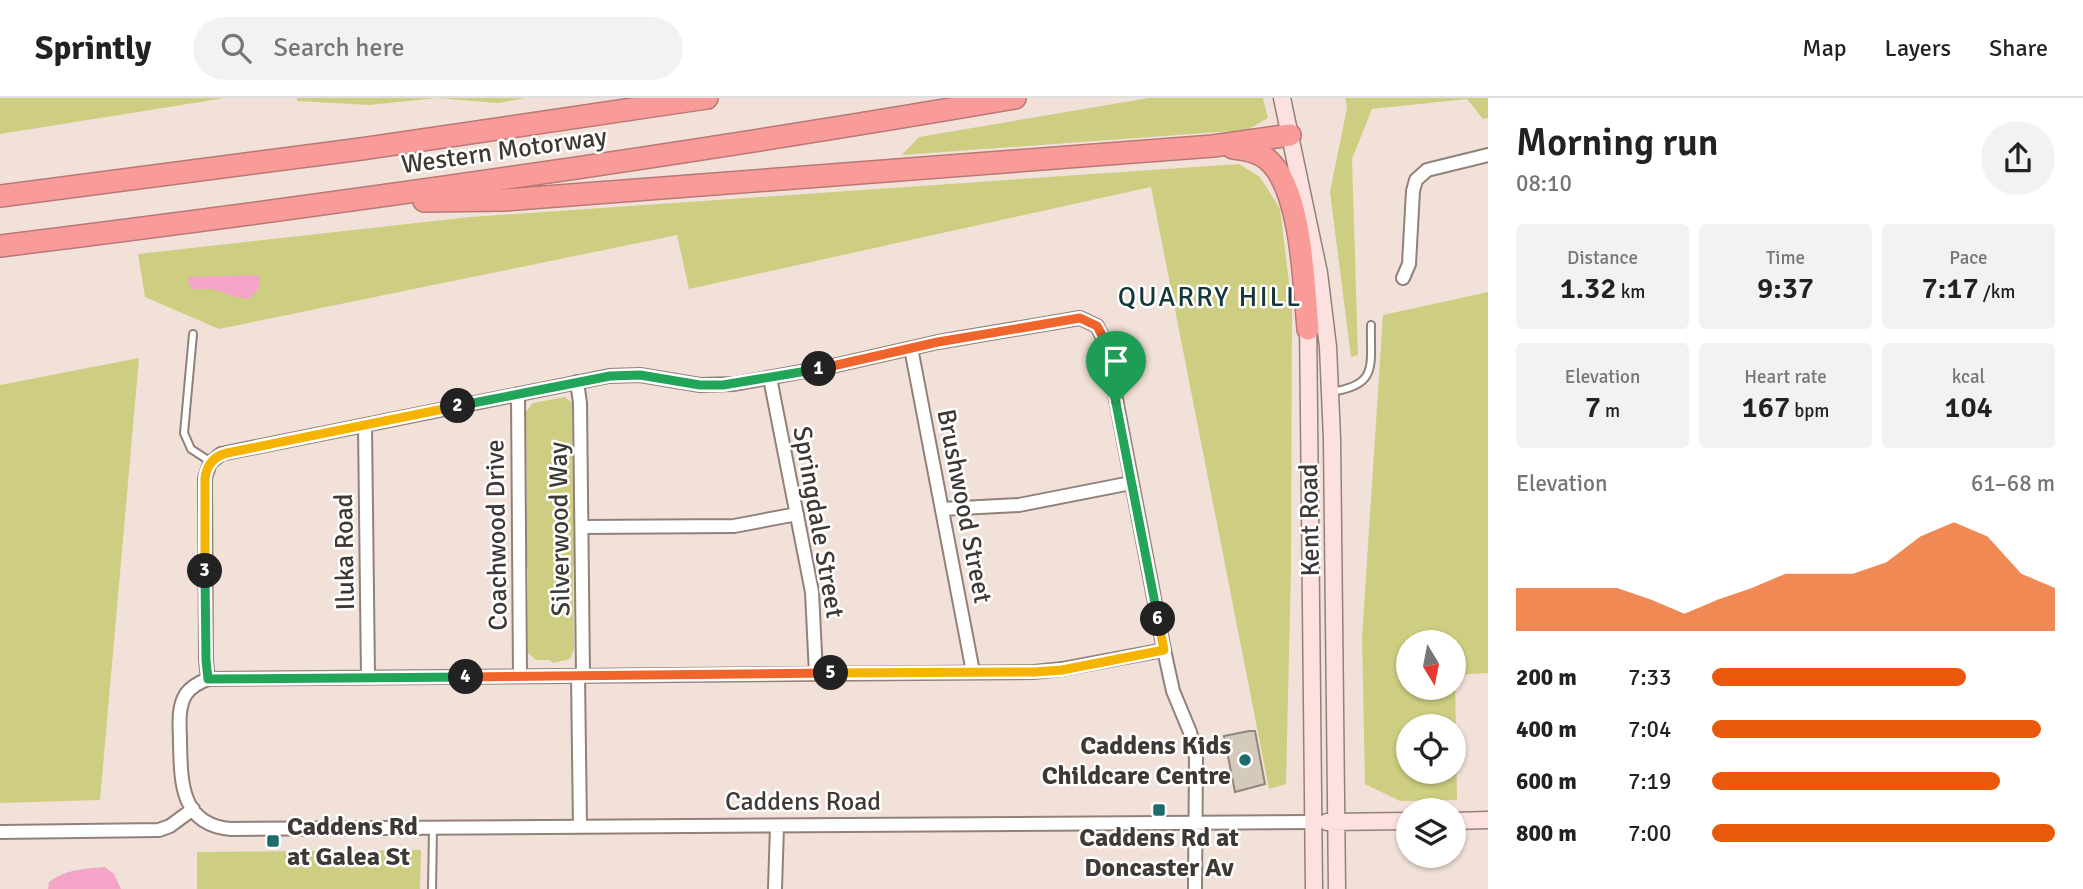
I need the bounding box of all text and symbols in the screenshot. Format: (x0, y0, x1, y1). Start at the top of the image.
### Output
search box (193, 17, 683, 80)
text: Sprintly (35, 28, 151, 69)
icon: search (217, 29, 255, 67)
text: Search here (273, 32, 405, 64)
text: Map (1802, 33, 1847, 63)
text: Layers (1885, 33, 1951, 63)
text: Share (1989, 33, 2048, 63)
text: Morning run (1516, 119, 1719, 166)
street label: Western Motorway (399, 121, 609, 181)
button: share (1981, 121, 2055, 195)
text: 08:10 (1516, 169, 1572, 198)
text: Distance (1567, 246, 1638, 270)
text: Time (1766, 246, 1805, 270)
text: Pace (1949, 246, 1988, 270)
text: 1.32 (1560, 270, 1617, 307)
text: 9:37 (1757, 270, 1814, 307)
text: 7:17 (1922, 270, 1979, 307)
district label: QUARRY HILL (1118, 280, 1302, 314)
text: km (1617, 280, 1645, 304)
text: /km (1979, 280, 2015, 304)
pin (1086, 331, 1146, 403)
icon: arrive (1097, 342, 1135, 380)
pin: 1 (802, 352, 836, 386)
text: 1 (813, 356, 824, 380)
text: Elevation (1565, 365, 1640, 389)
text: Heart rate (1744, 365, 1827, 389)
text: kcal (1952, 365, 1985, 389)
pin: 2 (440, 388, 476, 424)
text: 7 (1585, 389, 1601, 426)
text: 167 (1741, 389, 1790, 426)
text: 104 (1944, 389, 1993, 426)
text: 2 (452, 393, 463, 417)
text: m (1601, 399, 1620, 423)
text: bpm (1790, 399, 1830, 423)
street label: Brushwood Street (930, 406, 999, 606)
street label: Springdale Street (785, 424, 851, 620)
street label: Coachwood Drive (479, 439, 515, 631)
street label: Silverwood Way (542, 441, 578, 617)
street label: Kent Road (1293, 463, 1327, 577)
text: Elevation (1516, 469, 1608, 498)
text: 61–68 m (1971, 469, 2055, 498)
street label: Iluka Road (328, 493, 362, 611)
pin: 3 (188, 554, 222, 588)
text: 3 (199, 558, 210, 582)
pin: 6 (1140, 602, 1176, 636)
text: 6 (1152, 606, 1163, 630)
north arrow (1396, 630, 1466, 700)
map controls (1396, 630, 1466, 868)
pin: 5 (814, 656, 848, 690)
pin: 4 (448, 660, 484, 694)
text: 5 (825, 660, 836, 684)
text: 200 m (1516, 663, 1577, 692)
text: 7:33 (1628, 663, 1671, 692)
text: 4 (460, 664, 471, 688)
button: locate (1396, 714, 1466, 784)
text: 400 m (1516, 715, 1577, 744)
text: 7:04 (1628, 715, 1671, 744)
place label: Caddens Kids Childcare Centre (1042, 730, 1231, 792)
marker: Caddens Kids Childcare Centre (1237, 752, 1253, 768)
text: 600 m (1516, 767, 1577, 796)
text: 7:19 (1628, 767, 1671, 796)
street label: Caddens Road (725, 786, 881, 818)
button: layers (1396, 798, 1466, 868)
marker: Caddens Rd at Doncaster Av (1151, 802, 1167, 818)
place label: Caddens Rd at Galea St (287, 811, 418, 873)
text: 800 m (1516, 819, 1577, 848)
text: 7:00 (1628, 819, 1671, 848)
place label: Caddens Rd at Doncaster Av (1079, 822, 1239, 884)
marker: Caddens Rd at Galea St (265, 833, 281, 849)

